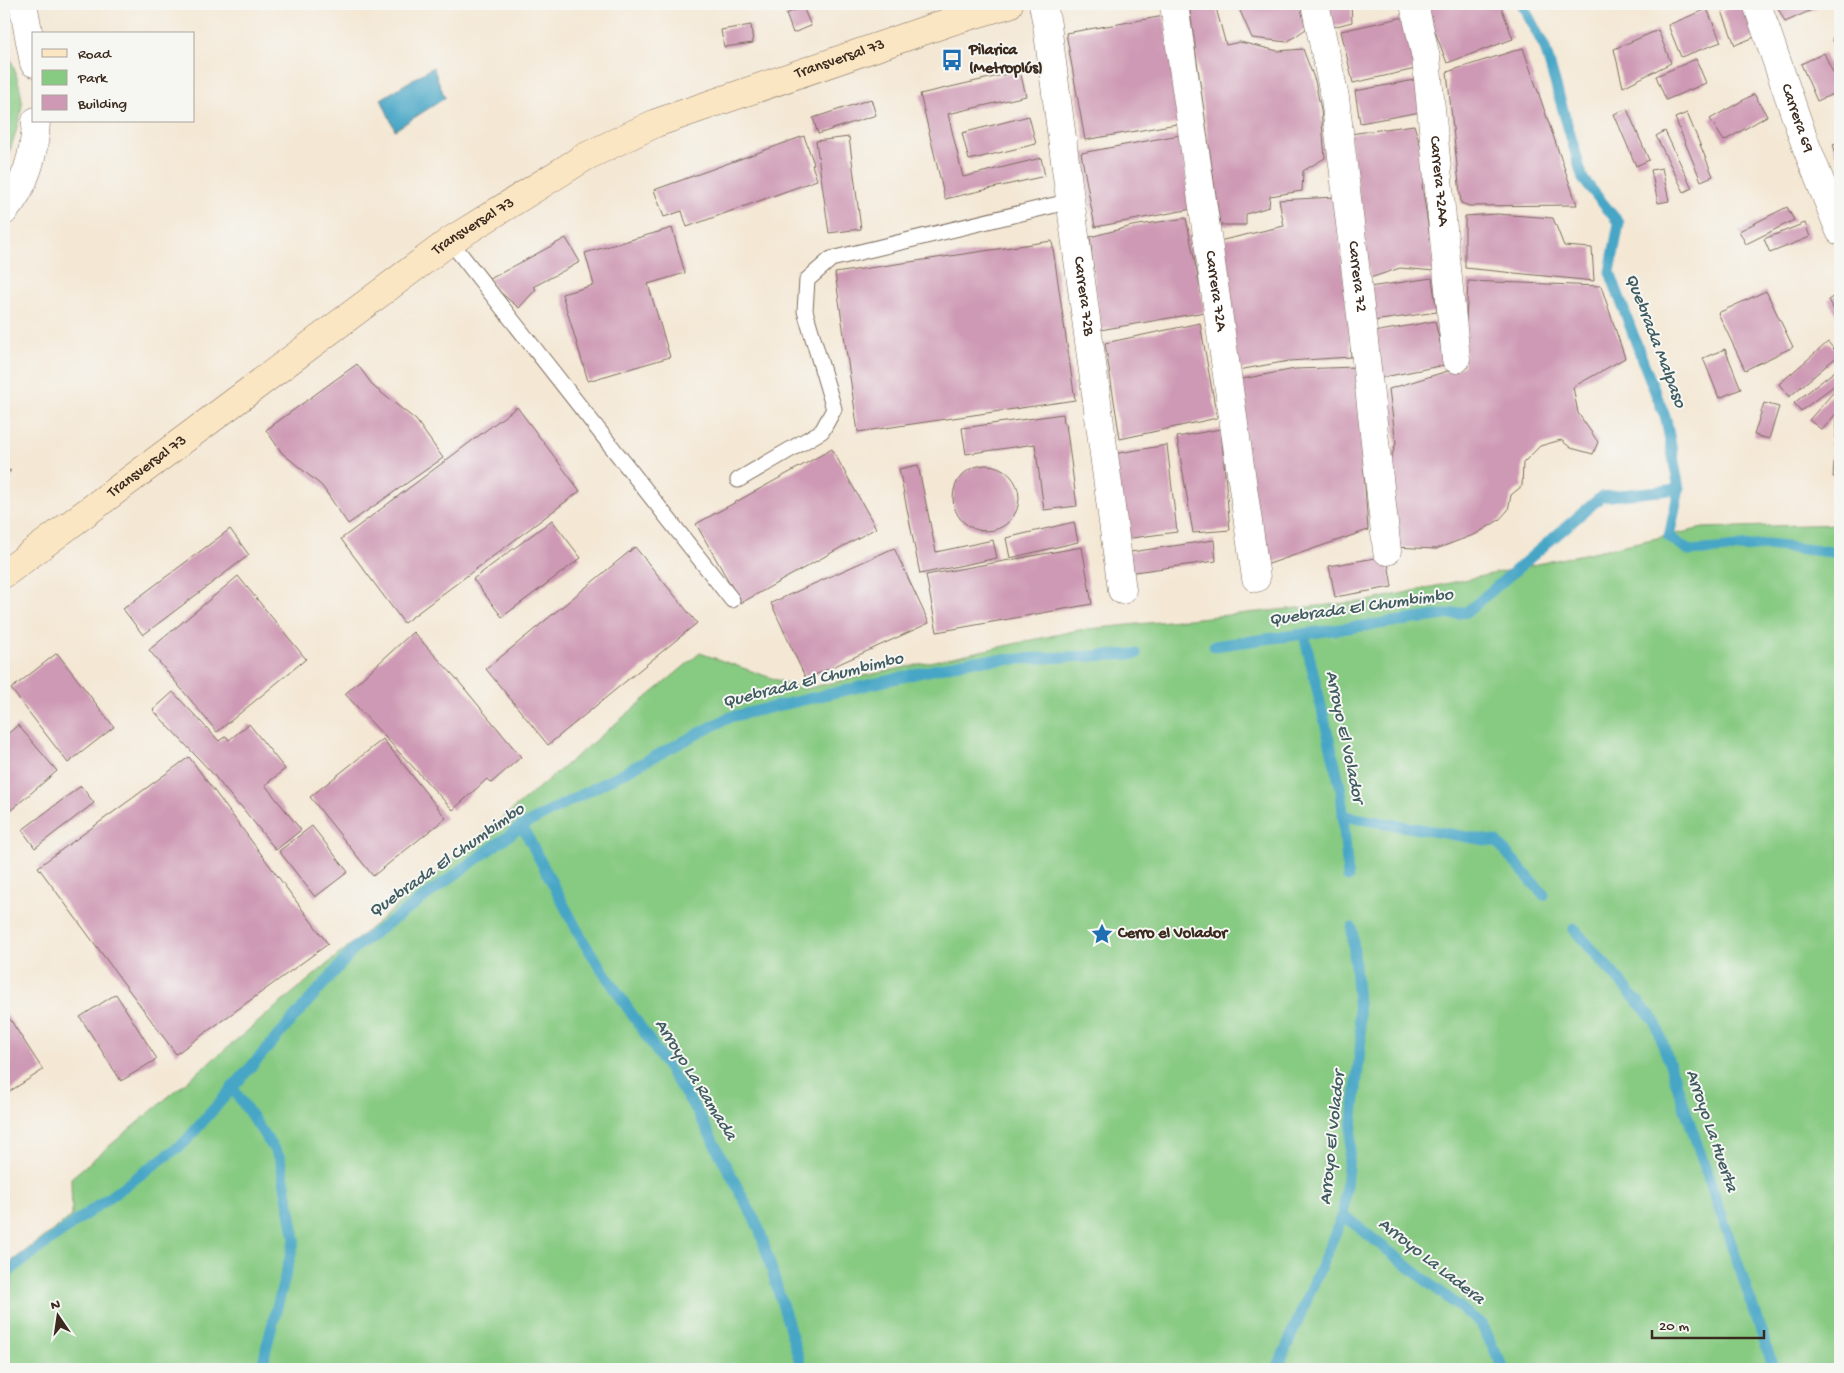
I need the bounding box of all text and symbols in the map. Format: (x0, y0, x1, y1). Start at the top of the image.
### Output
legend (32, 32, 195, 122)
street label: Transversal 73 (792, 35, 888, 84)
place label: Pilarica (Metroplús) (968, 42, 1043, 79)
text: Road (78, 46, 112, 64)
bus stop icon: Pilarica (Metroplús) (939, 47, 965, 73)
text: Park (77, 70, 108, 88)
street label: Carrera 69 (1776, 81, 1817, 156)
text: Building (77, 96, 127, 114)
street label: Carrera 72AA (1424, 135, 1452, 229)
street label: Transversal 73 (428, 194, 518, 261)
street label: Carrera 72 (1343, 240, 1370, 314)
street label: Carrera 72A (1200, 250, 1230, 334)
street label: Carrera 72B (1068, 255, 1098, 338)
water label: Quebrada Malpaso (1620, 271, 1690, 412)
street label: Transversal 73 (103, 431, 191, 503)
water label: Quebrada El Chumbimbo (1268, 585, 1455, 631)
water label: Quebrada El Chumbimbo (720, 648, 906, 714)
water label: Arroyo El Volador (1320, 669, 1369, 808)
water label: Quebrada El Chumbimbo (365, 799, 530, 923)
place icon: Cerro el Volador (1089, 921, 1115, 947)
place label: Cerro el Volador (1117, 925, 1229, 944)
water label: Arroyo La Ramada (649, 1016, 741, 1145)
water label: Arroyo El Volador (1316, 1067, 1351, 1206)
water label: Arroyo La Huerta (1680, 1067, 1742, 1196)
water label: Arroyo La Ladera (1374, 1214, 1489, 1311)
north arrow (32, 1290, 82, 1340)
text: N (49, 1296, 62, 1315)
scale bar (1652, 1308, 1764, 1340)
text: 20 m (1659, 1318, 1689, 1336)

